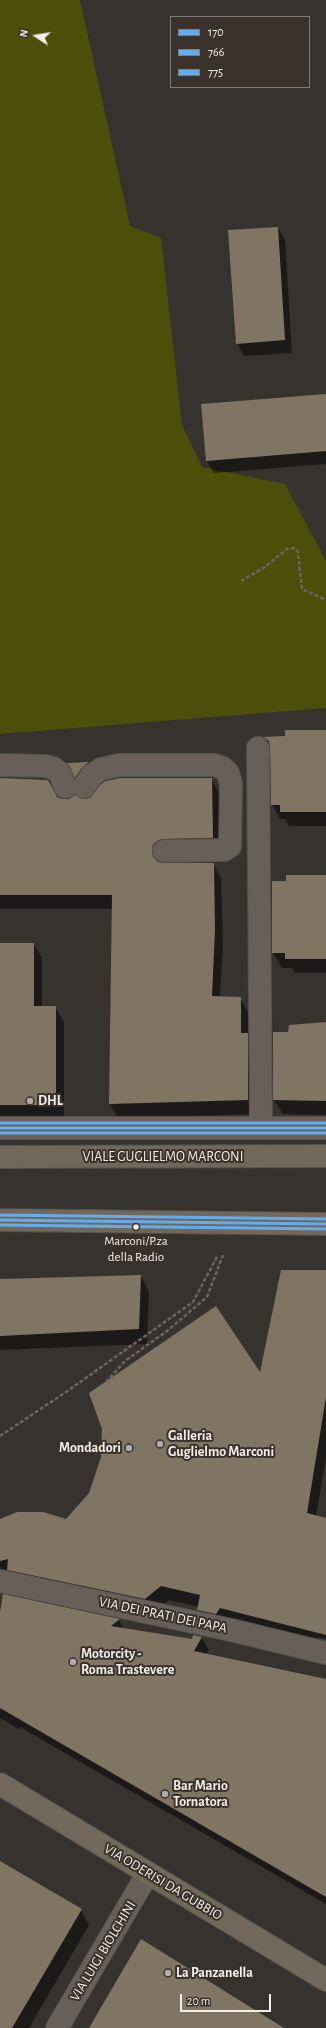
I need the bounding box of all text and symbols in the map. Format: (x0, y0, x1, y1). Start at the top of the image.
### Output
north arrow (16, 16, 56, 56)
legend (170, 16, 310, 88)
text: 170 (208, 26, 223, 38)
text: N (18, 29, 30, 38)
text: 766 (208, 46, 224, 58)
text: 775 (208, 66, 223, 78)
place label: DHL (38, 1093, 63, 1109)
marker: DHL (25, 1096, 35, 1106)
street label: VIALE GUGLIELMO MARCONI (83, 1149, 243, 1165)
marker: Marconi/P.za della Radio (131, 1222, 141, 1232)
place label: Marconi/P.za della Radio (104, 1233, 168, 1264)
place label: Galleria Guglielmo Marconi (168, 1428, 274, 1460)
marker: Galleria Guglielmo Marconi (155, 1439, 165, 1449)
place label: Mondadori (59, 1440, 121, 1456)
marker: Mondadori (124, 1443, 134, 1453)
street label: VIA DEI PRATI DEI PAPA (97, 1593, 229, 1637)
place label: Motorcity - Roma Trastevere (81, 1646, 174, 1678)
marker: Motorcity - Roma Trastevere (68, 1657, 78, 1667)
place label: Bar Mario Tornatora (173, 1778, 228, 1810)
marker: Bar Mario Tornatora (160, 1789, 170, 1799)
street label: VIA ODERISI DA GUBBIO (101, 1840, 225, 1924)
street label: VIA LUIGI BIOLCHINI (66, 1898, 140, 2004)
place label: La Panzanella (176, 1965, 253, 1981)
marker: La Panzanella (163, 1968, 173, 1978)
scale bar (182, 1986, 273, 2012)
text: 20 m (187, 1995, 210, 2007)

